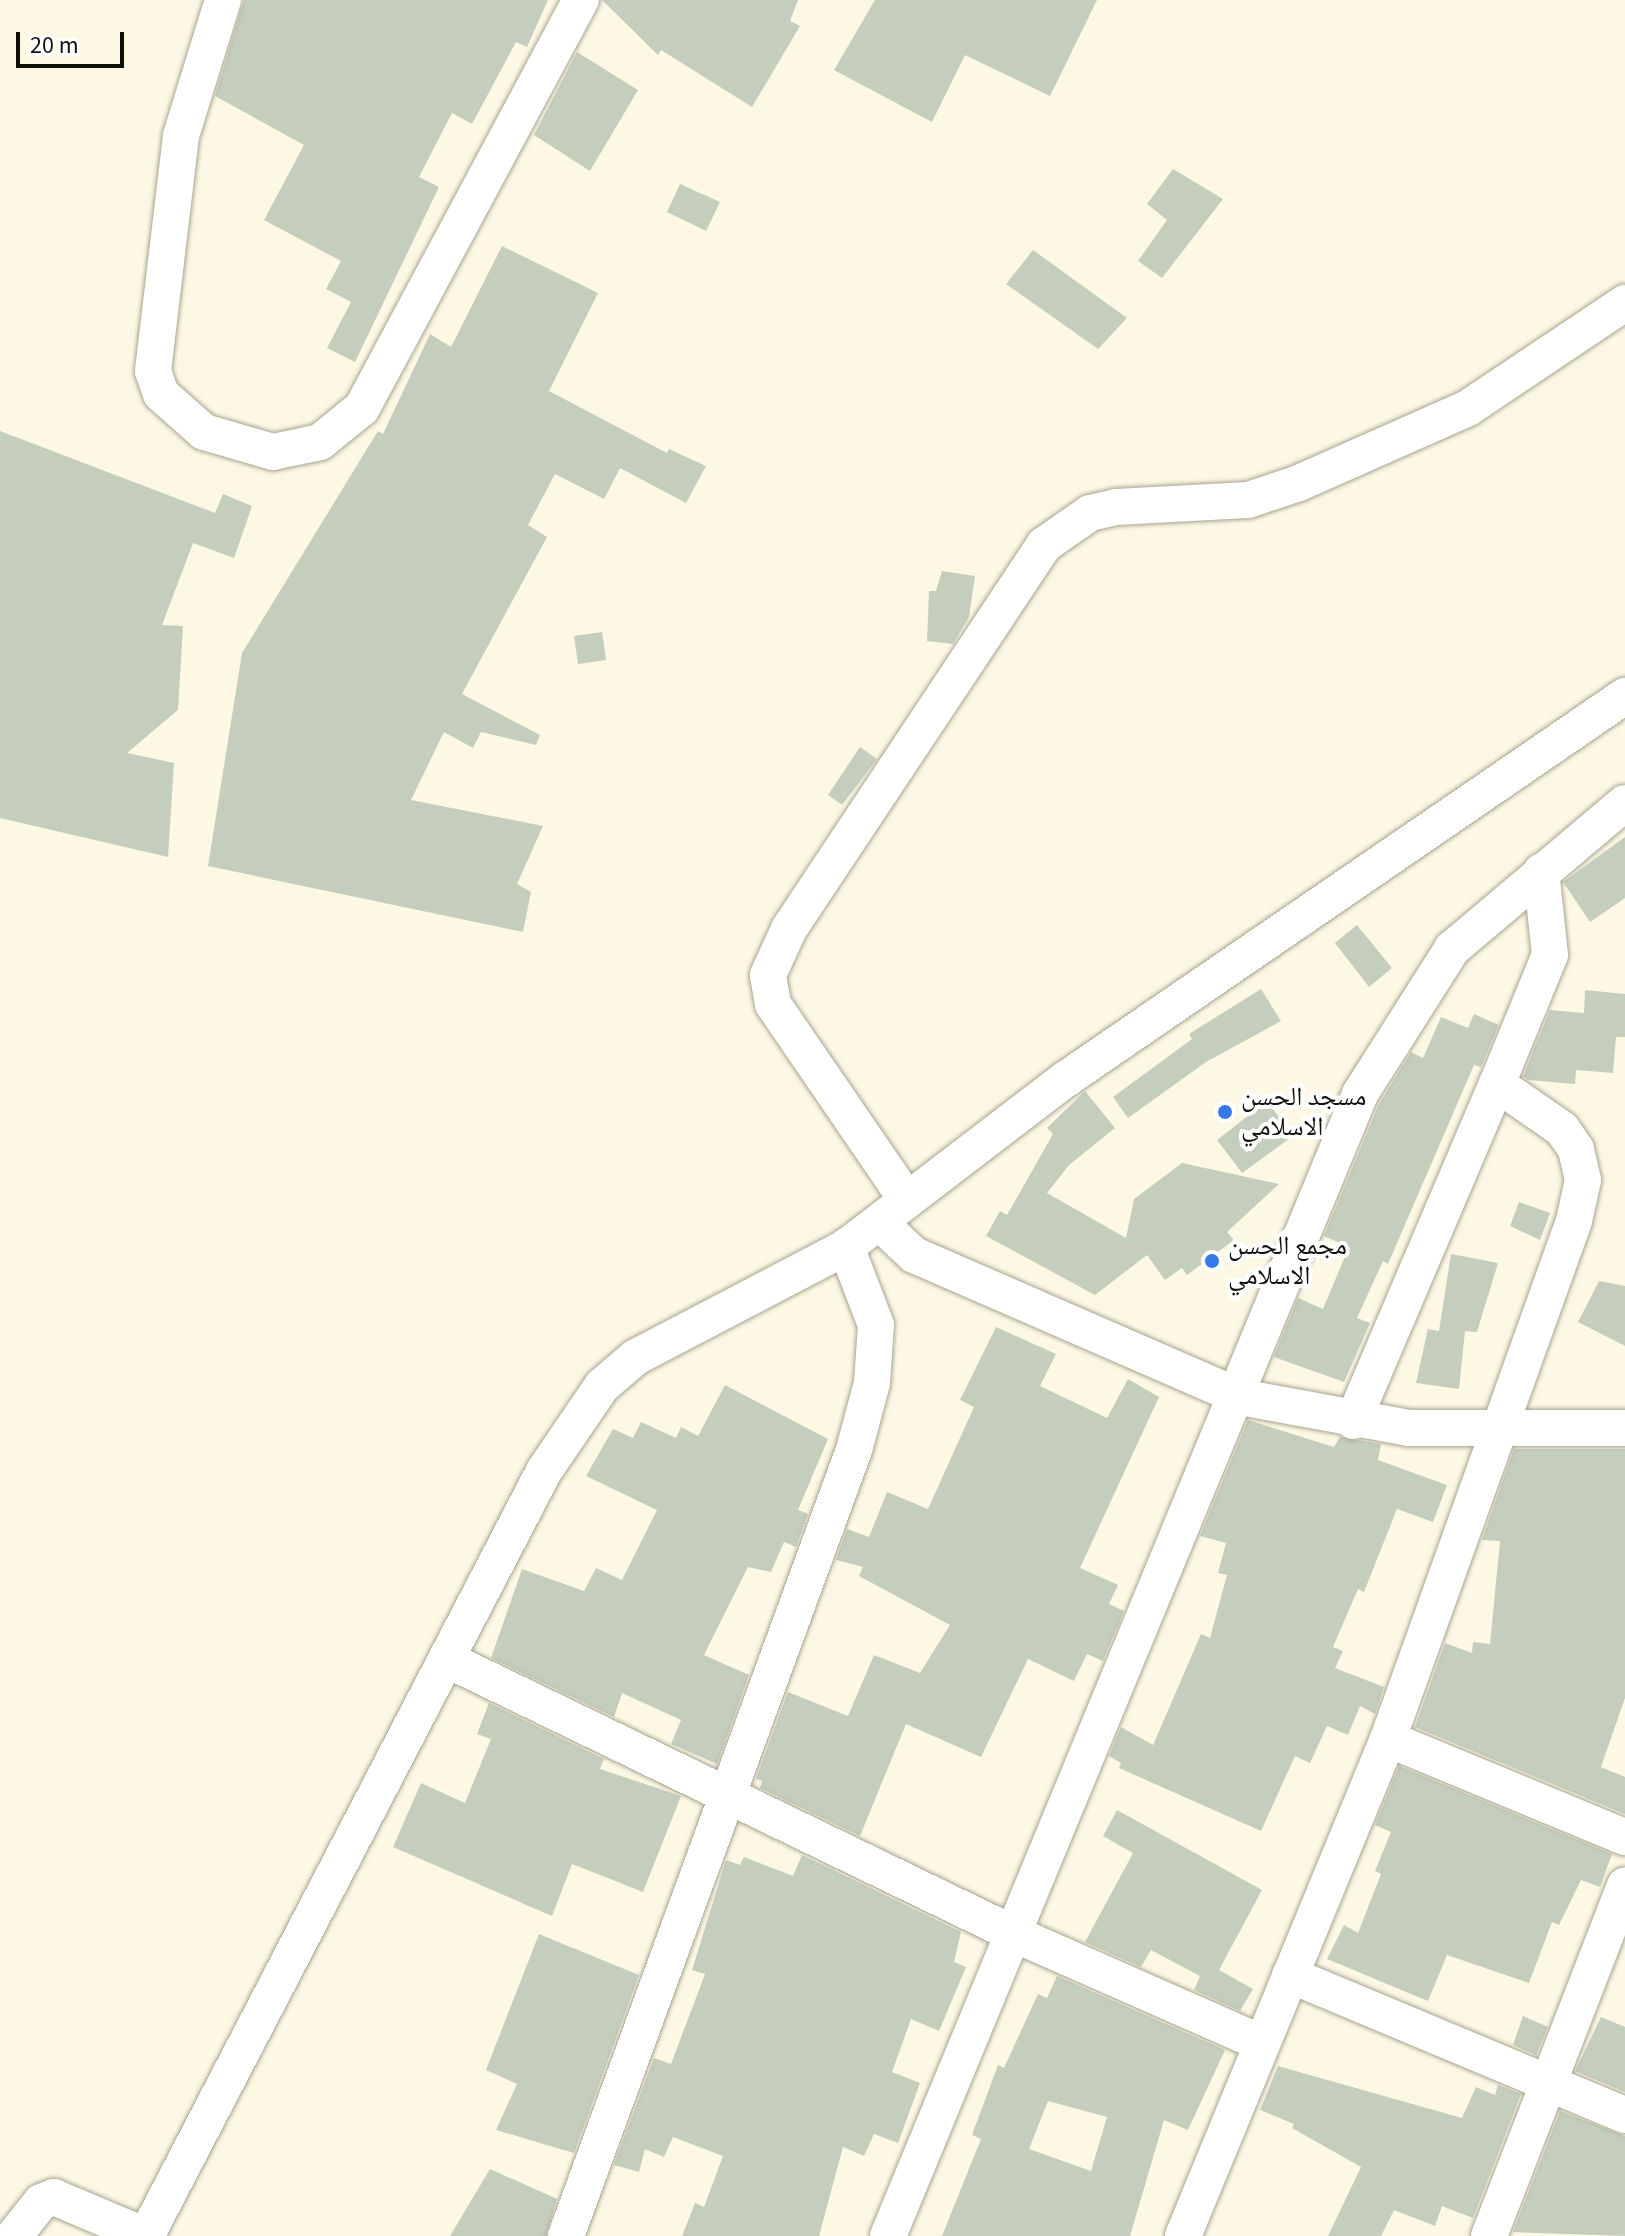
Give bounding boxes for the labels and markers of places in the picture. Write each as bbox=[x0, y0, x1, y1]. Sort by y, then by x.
place label: مسجد الحسن الاسلامي bbox=[1241, 1081, 1366, 1142]
marker: مسجد الحسن الاسلامي bbox=[1216, 1103, 1234, 1121]
place label: مجمع الحسن الاسلامي bbox=[1228, 1230, 1347, 1292]
marker: مجمع الحسن الاسلامي bbox=[1203, 1252, 1221, 1270]

